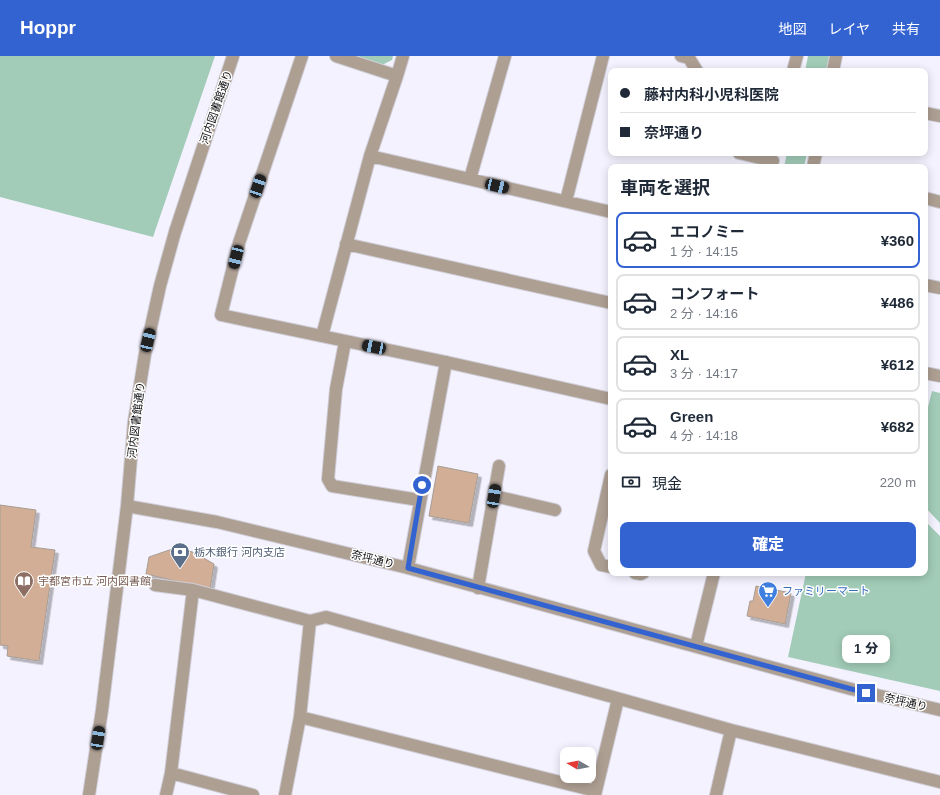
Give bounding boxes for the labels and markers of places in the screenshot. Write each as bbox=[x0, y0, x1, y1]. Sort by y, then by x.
bank icon: 栃木銀行 河内支店 bbox=[169, 541, 191, 569]
place label: 栃木銀行 河内支店 bbox=[194, 546, 285, 558]
library icon: 宇都宮市立 河内図書館 bbox=[13, 570, 35, 598]
place label: 宇都宮市立 河内図書館 bbox=[38, 575, 151, 587]
supermarket icon: ファミリーマート bbox=[757, 580, 779, 608]
place label: ファミリーマート bbox=[782, 585, 870, 597]

